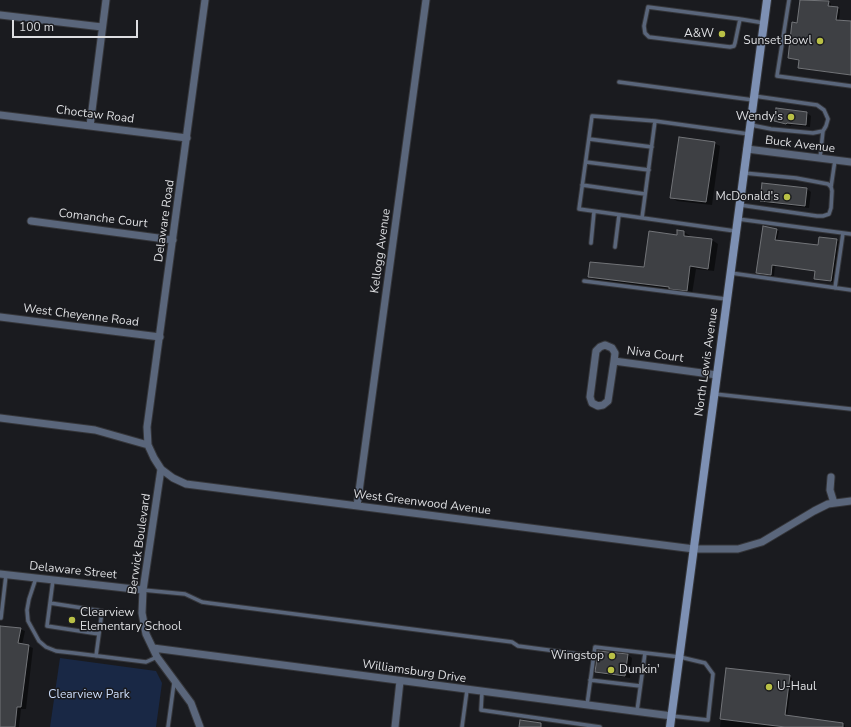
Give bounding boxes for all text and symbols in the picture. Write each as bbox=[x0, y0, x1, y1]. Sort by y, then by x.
scale bar bbox=[14, 12, 140, 38]
text: 100 m bbox=[19, 19, 54, 35]
place label: A&W bbox=[684, 27, 714, 41]
marker: A&W bbox=[717, 29, 727, 39]
place label: Sunset Bowl bbox=[743, 34, 812, 48]
marker: Sunset Bowl bbox=[815, 36, 825, 46]
street label: Choctaw Road bbox=[55, 103, 135, 127]
place label: Wendy's bbox=[736, 110, 783, 124]
marker: Wendy's bbox=[786, 112, 796, 122]
street label: Buck Avenue bbox=[764, 134, 836, 156]
street label: Delaware Road bbox=[152, 179, 178, 263]
place label: McDonald's bbox=[716, 190, 779, 204]
marker: McDonald's bbox=[782, 192, 792, 202]
street label: Comanche Court bbox=[58, 206, 148, 232]
street label: Kellogg Avenue bbox=[368, 208, 394, 294]
street label: West Cheyenne Road bbox=[22, 302, 140, 330]
street label: North Lewis Avenue bbox=[692, 307, 722, 417]
street label: Niva Court bbox=[626, 344, 684, 366]
street label: West Greenwood Avenue bbox=[352, 487, 492, 519]
street label: Berwick Boulevard bbox=[126, 493, 154, 595]
street label: Delaware Street bbox=[29, 559, 117, 583]
place label: Clearview Elementary School bbox=[80, 606, 181, 634]
marker: Clearview Elementary School bbox=[67, 615, 77, 625]
place label: Wingstop bbox=[551, 649, 604, 663]
marker: Wingstop bbox=[607, 651, 617, 661]
street label: Williamsburg Drive bbox=[361, 658, 467, 686]
place label: Dunkin' bbox=[619, 663, 660, 677]
marker: Dunkin' bbox=[606, 665, 616, 675]
place label: U-Haul bbox=[777, 680, 817, 694]
marker: U-Haul bbox=[764, 682, 774, 692]
park label: Clearview Park bbox=[48, 688, 130, 702]

